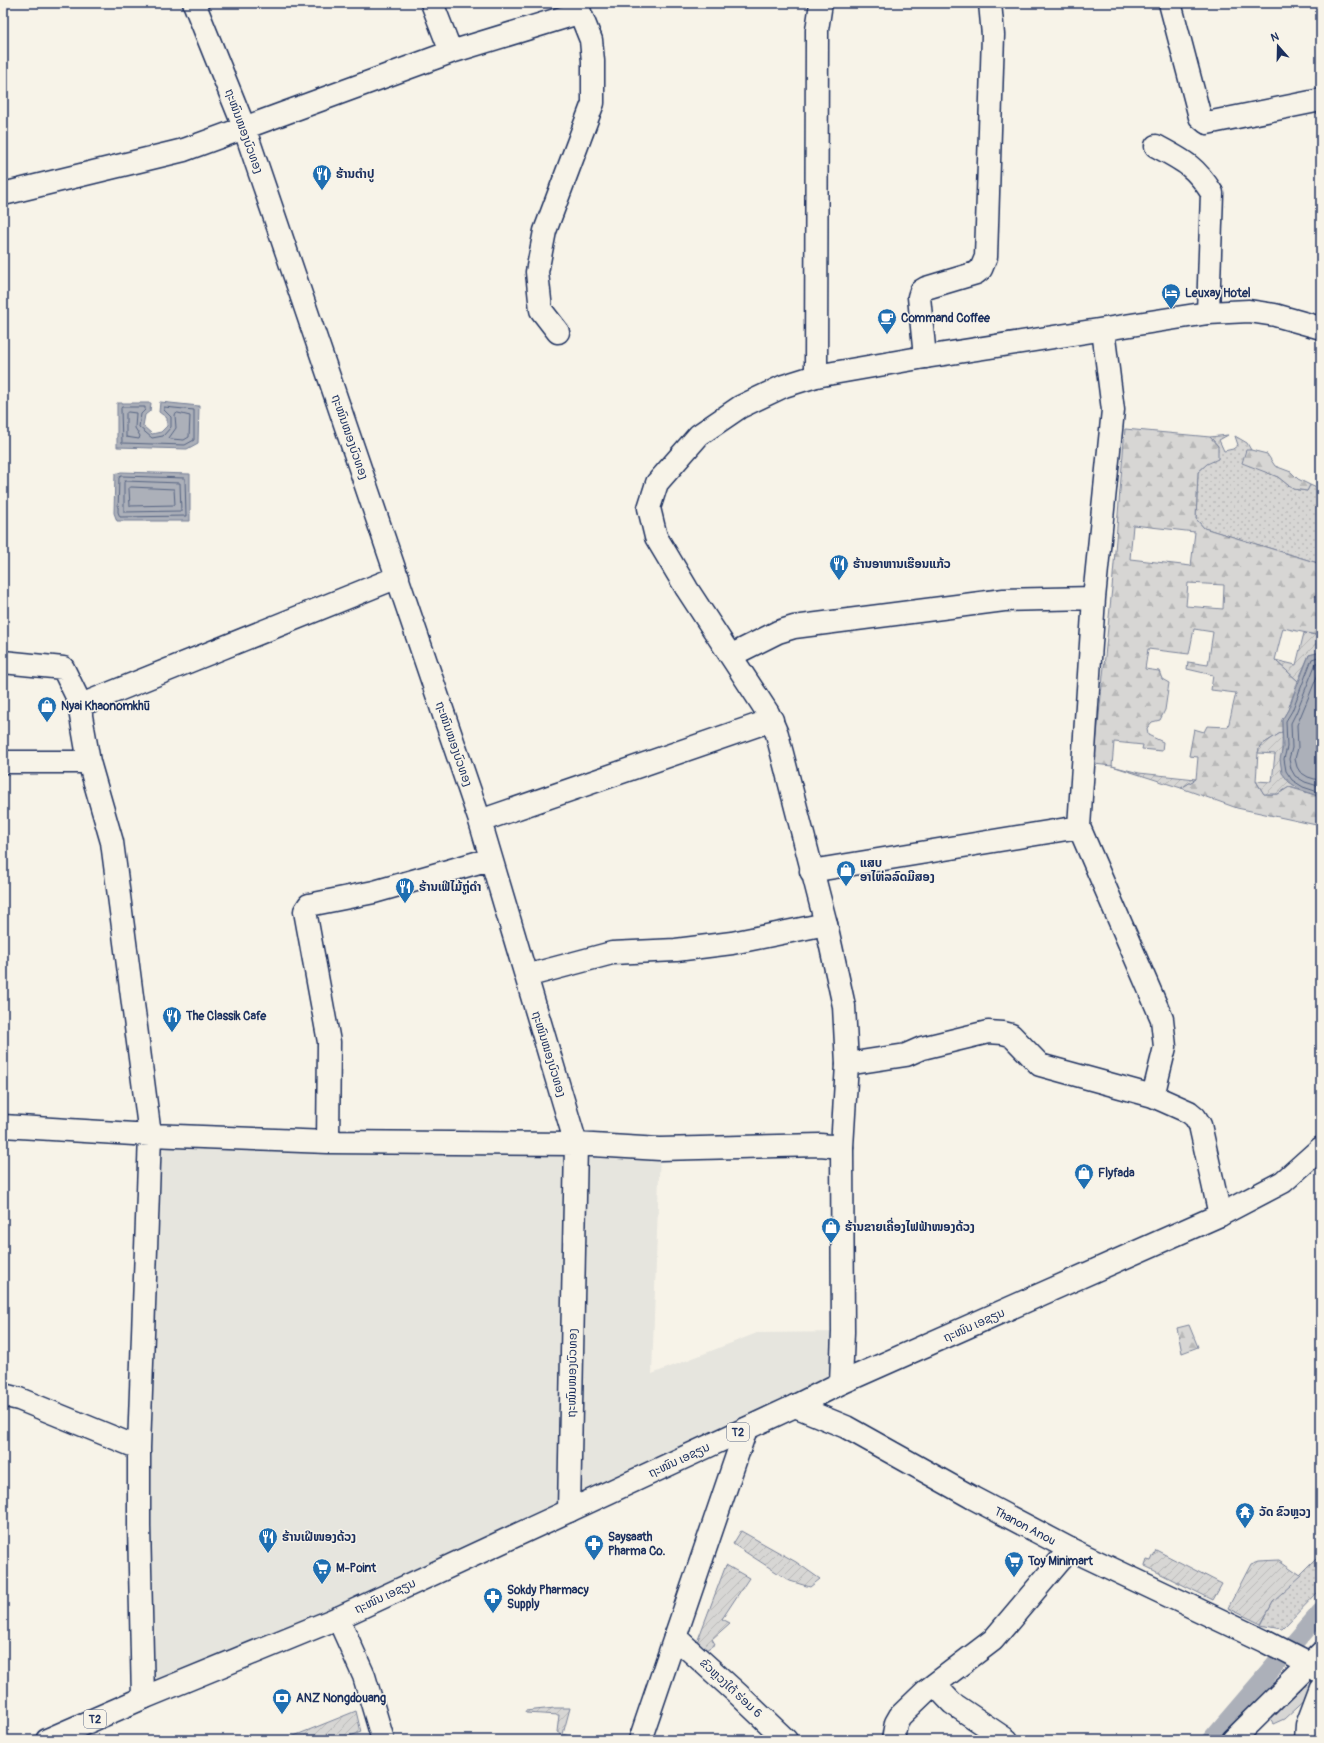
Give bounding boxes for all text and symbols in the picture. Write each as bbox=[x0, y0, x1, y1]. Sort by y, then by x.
north arrow bbox=[1258, 26, 1298, 66]
text: N bbox=[1269, 30, 1281, 44]
street label: ຖະໜົນໜອງບົວທອງ bbox=[221, 87, 266, 176]
restaurant icon: ຮ້ານຕຳປູ bbox=[311, 163, 333, 191]
place label: ຮ້ານຕຳປູ bbox=[336, 167, 374, 183]
hotel icon: Leuxay Hotel bbox=[1160, 282, 1182, 310]
place label: Leuxay Hotel bbox=[1185, 286, 1251, 301]
cafe icon: Command Coffee bbox=[876, 307, 898, 335]
place label: Command Coffee bbox=[901, 311, 991, 326]
street label: ຖະໜົນໜອງບົວທອງ bbox=[328, 392, 371, 482]
restaurant icon: ຮ້ານອາຫານເຮືອນແກ້ວ bbox=[828, 553, 850, 581]
place label: ຮ້ານອາຫານເຮືອນແກ້ວ bbox=[853, 557, 951, 572]
shop icon: Nyai Khaonomkhū bbox=[36, 695, 58, 723]
place label: Nyai Khaonomkhū bbox=[61, 699, 150, 714]
street label: ຖະໜົນໜອງບົວທອງ bbox=[432, 699, 475, 789]
place label: ແສບ ອາໄຫ່ລລົດມືສອງ bbox=[860, 856, 935, 885]
shop icon: ແສບ ອາໄຫ່ລລົດມືສອງ bbox=[835, 859, 857, 887]
restaurant icon: ຮ້ານເຟີໄມ້ຖູ່ດຳ bbox=[394, 876, 416, 904]
place label: ຮ້ານເຟີໄມ້ຖູ່ດຳ bbox=[419, 880, 481, 895]
restaurant icon: The Classik Cafe bbox=[161, 1005, 183, 1033]
place label: The Classik Cafe bbox=[185, 1009, 267, 1024]
street label: ຖະໜົນໜອງບົວທອງ bbox=[528, 1009, 569, 1099]
shop icon: Flyfada bbox=[1073, 1162, 1095, 1190]
place label: Flyfada bbox=[1098, 1166, 1135, 1181]
shop icon: ຮ້ານຂາຍເຄື່ອງໄຟຟ້າໜອງດ້ວງ bbox=[820, 1216, 842, 1244]
place label: ຮ້ານຂາຍເຄື່ອງໄຟຟ້າໜອງດ້ວງ bbox=[845, 1217, 975, 1235]
street label: ຖະໜົນ ເອຊຽນ bbox=[941, 1305, 1007, 1346]
street label: ຖະໜົນໜອງບົວທອງ bbox=[564, 1328, 581, 1418]
road number: T2 bbox=[727, 1423, 749, 1441]
street label: ຖະໜົນ ເອຊຽນ bbox=[646, 1440, 712, 1481]
temple icon: ວັດ ຂົວຫຼວງ bbox=[1234, 1501, 1256, 1529]
street label: Thanon Anou bbox=[991, 1504, 1058, 1549]
place label: ວັດ ຂົວຫຼວງ bbox=[1259, 1505, 1311, 1520]
restaurant icon: ຮ້ານເຝີໜອງດ້ວງ bbox=[257, 1526, 279, 1554]
place label: ຮ້ານເຝີໜອງດ້ວງ bbox=[282, 1530, 356, 1545]
place label: Saysaath Pharma Co. bbox=[608, 1530, 666, 1559]
pharmacy icon: Saysaath Pharma Co. bbox=[583, 1533, 605, 1561]
supermarket icon: Toy Minimart bbox=[1003, 1550, 1025, 1578]
place label: Toy Minimart bbox=[1027, 1554, 1094, 1569]
supermarket icon: M-Point bbox=[311, 1557, 333, 1585]
place label: M-Point bbox=[336, 1561, 377, 1576]
street label: ຖະໜົນ ເອຊຽນ bbox=[352, 1576, 418, 1617]
place label: Sokdy Pharmacy Supply bbox=[507, 1583, 589, 1612]
pharmacy icon: Sokdy Pharmacy Supply bbox=[482, 1586, 504, 1614]
street label: ຂົວຫຼວງໃຕ້ ຮ່ອມ 6 bbox=[696, 1656, 765, 1721]
bank icon: ANZ Nongdouang bbox=[271, 1687, 293, 1715]
place label: ANZ Nongdouang bbox=[296, 1691, 386, 1706]
road number: T2 bbox=[84, 1710, 106, 1728]

